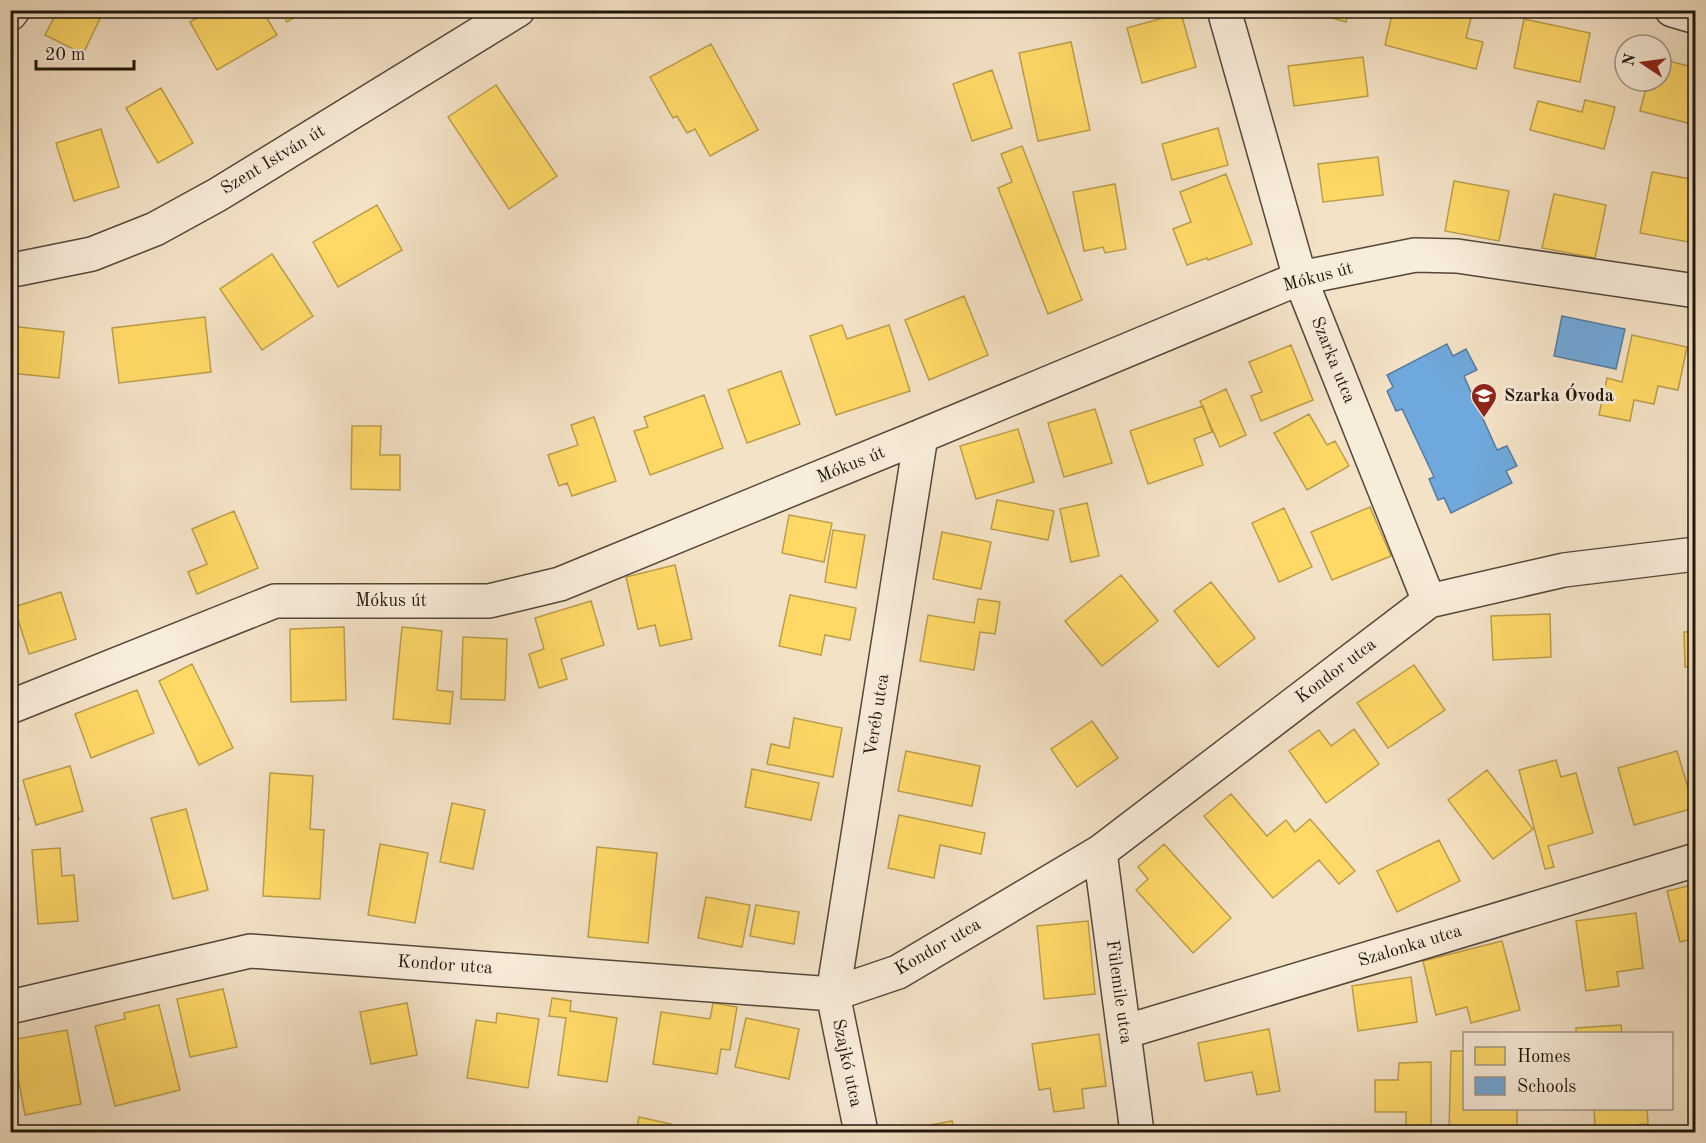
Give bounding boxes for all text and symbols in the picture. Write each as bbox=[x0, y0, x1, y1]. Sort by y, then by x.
scale bar bbox=[36, 33, 134, 71]
north arrow bbox=[1613, 33, 1673, 93]
text: 20 m bbox=[45, 46, 85, 64]
text: N bbox=[1621, 52, 1640, 68]
street label: Szent István út bbox=[218, 122, 328, 198]
street label: Mókus út bbox=[1281, 259, 1355, 295]
street label: Szarka utca bbox=[1308, 314, 1358, 406]
school or university icon: Szarka Óvoda bbox=[1469, 381, 1499, 419]
place label: Szarka Óvoda bbox=[1504, 383, 1614, 405]
street label: Mókus út bbox=[814, 443, 888, 487]
street label: Mókus út bbox=[355, 592, 427, 610]
street label: Kondor utca bbox=[1292, 635, 1380, 707]
street label: Veréb utca bbox=[862, 672, 892, 757]
street label: Kondor utca bbox=[892, 915, 984, 979]
street label: Szalonka utca bbox=[1356, 922, 1464, 970]
street label: Fülemile utca bbox=[1103, 939, 1135, 1045]
street label: Kondor utca bbox=[397, 953, 493, 977]
street label: Szajkó utca bbox=[829, 1017, 865, 1109]
legend bbox=[1463, 1032, 1673, 1110]
text: Homes bbox=[1517, 1048, 1571, 1066]
text: Schools bbox=[1517, 1078, 1577, 1096]

